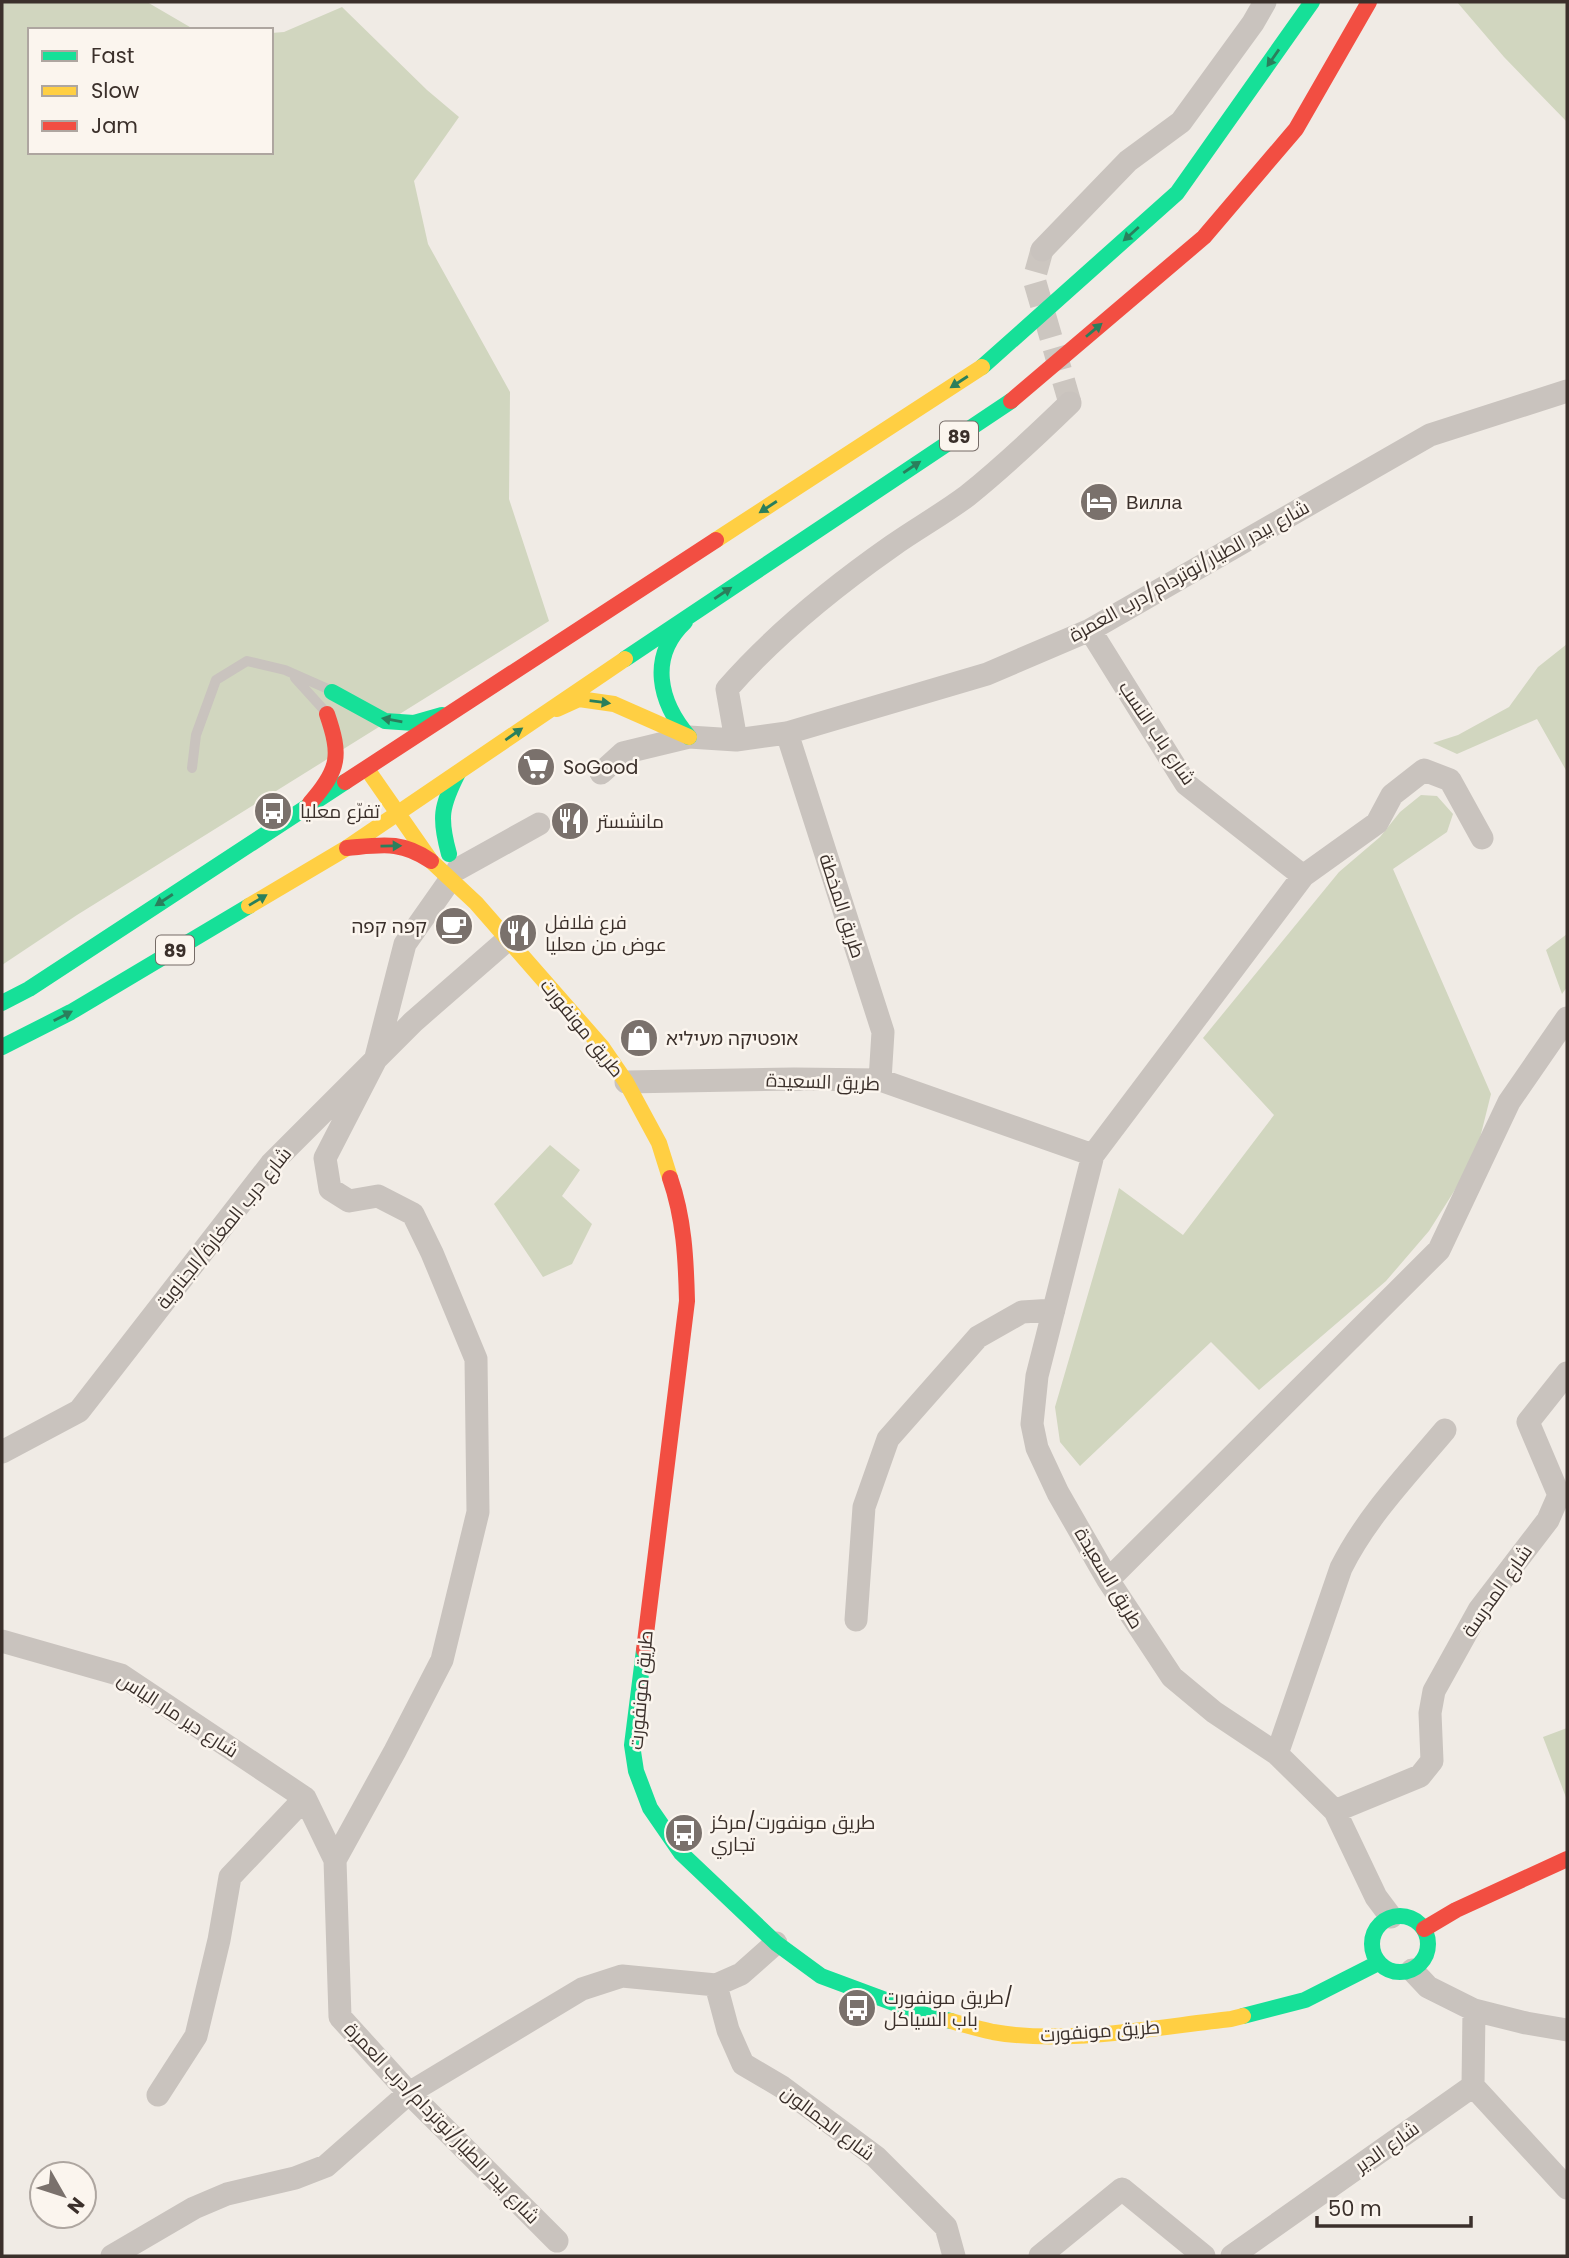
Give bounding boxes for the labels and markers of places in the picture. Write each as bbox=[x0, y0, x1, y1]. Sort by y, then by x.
hotel icon: Вилла bbox=[1078, 481, 1120, 523]
place label: Вилла bbox=[1126, 489, 1182, 516]
supermarket icon: SoGood bbox=[515, 746, 557, 788]
place label: SoGood bbox=[563, 754, 638, 781]
bus stop icon: تفرّع معليا bbox=[252, 790, 294, 832]
place label: تفرّع معليا bbox=[300, 798, 380, 825]
restaurant icon: مانشستر bbox=[549, 800, 591, 842]
place label: مانشستر bbox=[596, 808, 664, 835]
cafe icon: קפה קפה bbox=[433, 905, 475, 947]
place label: فرع فلافل عوض من معليا bbox=[545, 909, 667, 958]
restaurant icon: فرع فلافل عوض من معليا bbox=[497, 912, 539, 954]
place label: קפה קפה bbox=[351, 913, 427, 940]
shop icon: אופטיקה מעיליא bbox=[618, 1017, 660, 1059]
place label: אופטיקה מעיליא bbox=[666, 1025, 798, 1052]
place label: طريق مونفورت/مركز تجاري bbox=[710, 1809, 875, 1859]
bus stop icon: طريق مونفورت/مركز تجاري bbox=[663, 1812, 705, 1854]
place label: طريق مونفورت/ باب السياكل bbox=[884, 1984, 1013, 2033]
bus stop icon: طريق مونفورت/ باب السياكل bbox=[836, 1987, 878, 2029]

